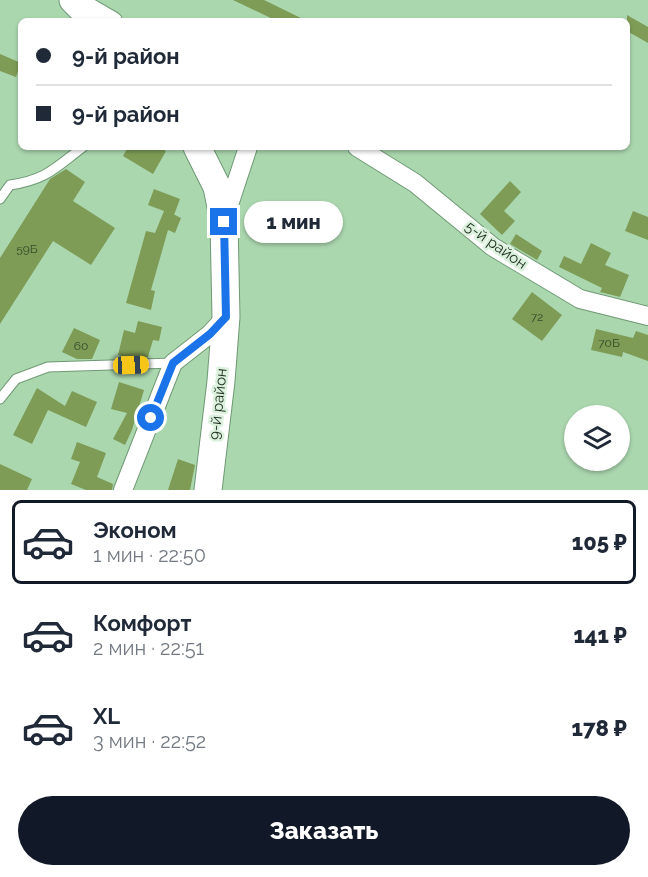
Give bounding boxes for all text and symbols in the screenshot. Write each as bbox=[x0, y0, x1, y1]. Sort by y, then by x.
text: 9-й район bbox=[72, 43, 180, 69]
text: 9-й район bbox=[72, 101, 180, 127]
callout: 1 мин bbox=[245, 201, 344, 243]
route end bbox=[210, 208, 237, 235]
text: 1 мин bbox=[266, 210, 321, 234]
street label: 5-й район bbox=[462, 217, 530, 273]
house number: 59Б bbox=[16, 242, 38, 256]
house number: 72 bbox=[531, 310, 543, 324]
house number: 70Б bbox=[598, 336, 620, 350]
house number: 60 bbox=[74, 339, 88, 353]
car bbox=[113, 355, 149, 375]
street label: 9-й район bbox=[205, 367, 231, 441]
route start bbox=[137, 404, 164, 431]
map controls bbox=[564, 405, 630, 471]
button: layers bbox=[564, 405, 630, 471]
icon: car bbox=[21, 515, 75, 569]
text: Эконом bbox=[93, 517, 177, 543]
text: 105 ₽ bbox=[572, 529, 627, 555]
text: 1 мин · 22:50 bbox=[93, 543, 206, 567]
icon: car bbox=[21, 608, 75, 662]
text: Комфорт bbox=[93, 610, 191, 636]
text: 141 ₽ bbox=[573, 622, 627, 648]
text: 2 мин · 22:51 bbox=[93, 636, 204, 660]
icon: car bbox=[21, 701, 75, 755]
text: XL bbox=[93, 703, 120, 729]
text: 178 ₽ bbox=[572, 715, 627, 741]
text: 3 мин · 22:52 bbox=[93, 729, 206, 753]
button: Заказать bbox=[18, 796, 630, 865]

